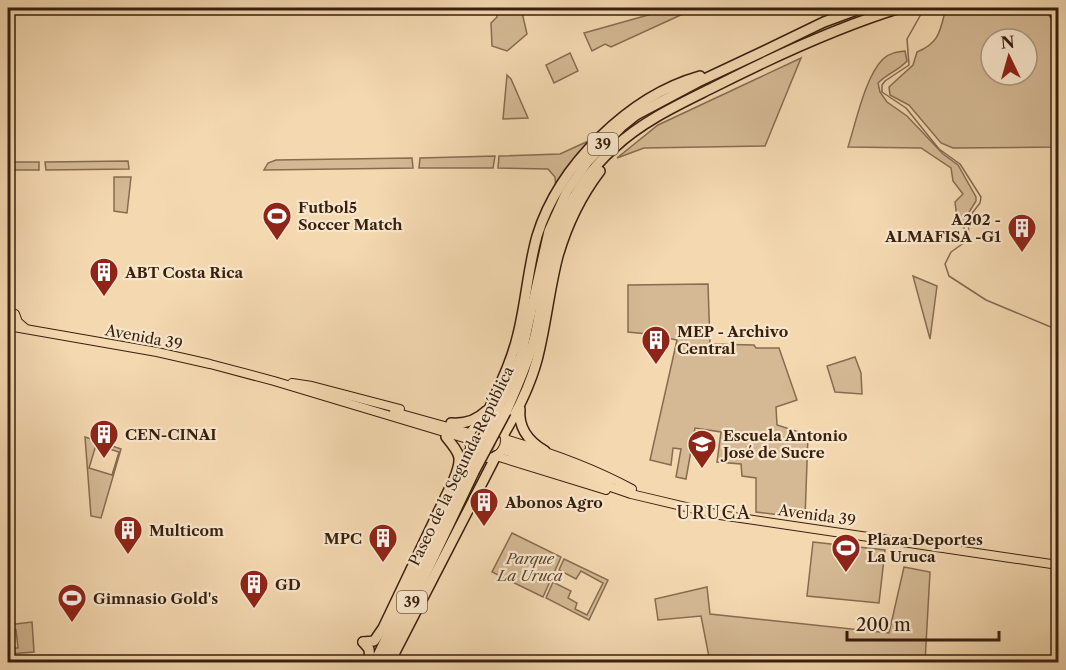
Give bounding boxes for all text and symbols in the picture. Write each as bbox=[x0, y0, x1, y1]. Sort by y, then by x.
north arrow bbox=[979, 27, 1039, 87]
text: N bbox=[1000, 31, 1016, 53]
road number: 39 bbox=[588, 133, 618, 155]
place label: Futbol5 Soccer Match bbox=[298, 198, 403, 234]
sports icon: Futbol5 Soccer Match bbox=[261, 200, 293, 242]
place label: A202 - ALMAFISA -G1 bbox=[884, 210, 1001, 246]
building icon: A202 - ALMAFISA -G1 bbox=[1006, 212, 1038, 254]
building icon: ABT Costa Rica bbox=[88, 256, 120, 298]
place label: ABT Costa Rica bbox=[124, 263, 244, 282]
street label: Avenida 39 bbox=[103, 320, 184, 354]
place label: MEP - Archivo Central bbox=[677, 322, 788, 358]
building icon: MEP - Archivo Central bbox=[640, 324, 672, 366]
street label: Paseo de la Segunda República bbox=[404, 363, 518, 569]
building icon: CEN-CINAI bbox=[88, 418, 120, 460]
place label: CEN-CINAI bbox=[125, 425, 217, 444]
place label: Escuela Antonio José de Sucre bbox=[720, 426, 848, 462]
school or university icon: Escuela Antonio José de Sucre bbox=[686, 428, 718, 470]
building icon: Abonos Agro bbox=[468, 486, 500, 528]
place label: Abonos Agro bbox=[504, 493, 603, 512]
street label: Avenida 39 bbox=[776, 500, 857, 530]
district label: URUCA bbox=[676, 502, 752, 524]
building icon: Multicom bbox=[112, 514, 144, 556]
place label: Multicom bbox=[149, 521, 224, 540]
building icon: MPC bbox=[367, 522, 399, 564]
place label: MPC bbox=[324, 529, 362, 548]
place label: Plaza Deportes La Uruca bbox=[867, 530, 983, 566]
sports icon: Plaza Deportes La Uruca bbox=[830, 532, 862, 574]
park label: Parque La Uruca bbox=[496, 549, 563, 585]
building icon: GD bbox=[238, 568, 270, 610]
place label: GD bbox=[275, 575, 301, 594]
sports icon: Gimnasio Gold's bbox=[56, 582, 88, 624]
place label: Gimnasio Gold's bbox=[93, 589, 218, 608]
road number: 39 bbox=[397, 591, 427, 613]
scale bar bbox=[847, 604, 998, 642]
text: 200 m bbox=[856, 614, 911, 636]

